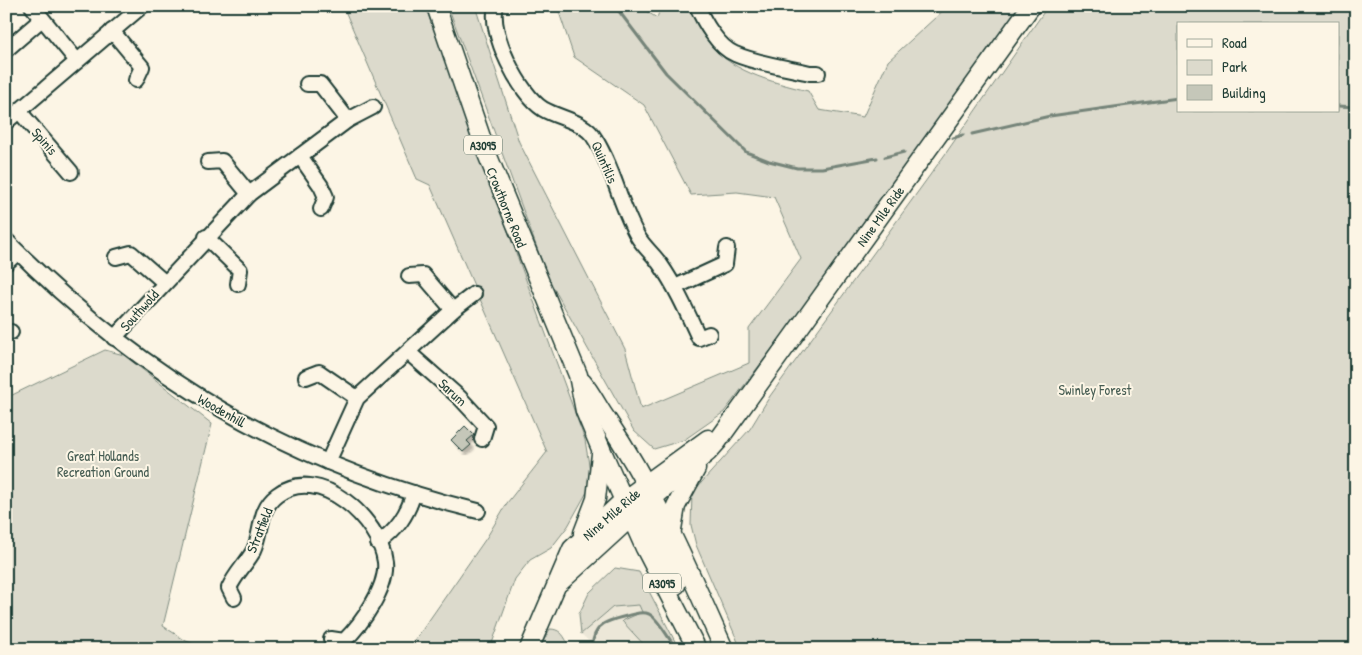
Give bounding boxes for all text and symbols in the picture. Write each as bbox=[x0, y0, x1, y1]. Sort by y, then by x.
legend bbox=[1177, 22, 1340, 112]
text: Road bbox=[1222, 32, 1247, 53]
text: Park bbox=[1222, 56, 1247, 77]
text: Building bbox=[1222, 82, 1266, 103]
street label: Spinis bbox=[27, 123, 62, 159]
road number: A3095 bbox=[464, 136, 502, 154]
street label: Quintilis bbox=[587, 138, 623, 186]
street label: Crowthorne Road bbox=[482, 164, 532, 250]
street label: Nine Mile Ride bbox=[852, 182, 909, 250]
street label: Southwold bbox=[115, 285, 163, 335]
street label: Sarum bbox=[435, 374, 471, 410]
park label: Swinley Forest bbox=[1059, 380, 1132, 400]
street label: Woodenhill bbox=[195, 389, 250, 432]
park label: Great Hollands Recreation Ground bbox=[57, 446, 150, 481]
street label: Nine Mile Ride bbox=[578, 484, 644, 544]
street label: Stratfield bbox=[241, 504, 277, 555]
road number: A3095 bbox=[643, 574, 681, 592]

